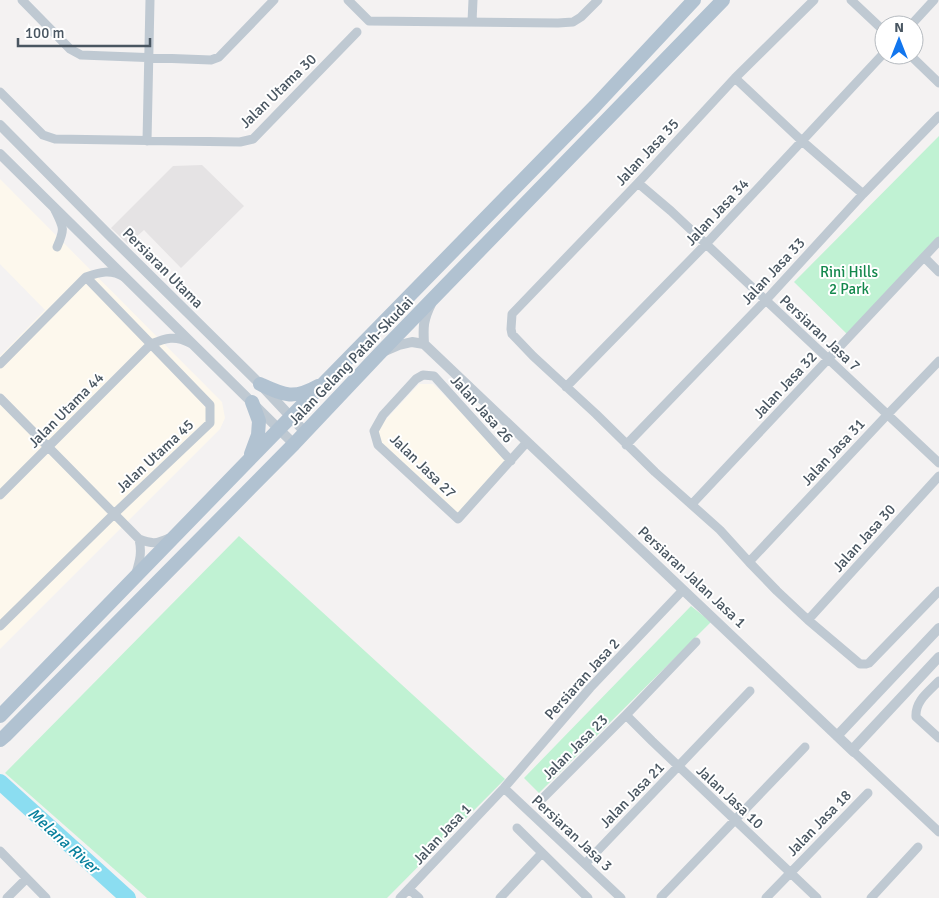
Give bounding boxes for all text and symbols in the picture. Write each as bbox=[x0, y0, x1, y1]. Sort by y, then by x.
scale bar bbox=[18, 15, 150, 47]
north arrow bbox=[874, 15, 924, 65]
text: N bbox=[894, 19, 904, 36]
text: 100 m bbox=[25, 24, 65, 42]
street label: Jalan Utama 30 bbox=[236, 50, 320, 132]
street label: Jalan Jasa 35 bbox=[611, 115, 683, 189]
street label: Jalan Jasa 34 bbox=[681, 175, 753, 249]
street label: Persiaran Utama bbox=[119, 224, 207, 312]
street label: Jalan Jasa 33 bbox=[737, 234, 809, 308]
park label: Rini Hills 2 Park bbox=[820, 263, 878, 298]
street label: Persiaran Jasa 7 bbox=[776, 291, 864, 375]
street label: Jalan Gelang Patah-Skudai bbox=[285, 293, 417, 429]
street label: Jalan Jasa 32 bbox=[749, 348, 821, 422]
street label: Jalan Utama 44 bbox=[24, 368, 108, 452]
street label: Jalan Jasa 26 bbox=[447, 371, 517, 447]
street label: Jalan Jasa 31 bbox=[797, 415, 869, 489]
street label: Jalan Utama 45 bbox=[113, 416, 197, 496]
street label: Jalan Jasa 27 bbox=[386, 430, 460, 502]
street label: Jalan Jasa 30 bbox=[829, 500, 899, 576]
street label: Persiaran Jalan Jasa 1 bbox=[634, 522, 750, 632]
street label: Persiaran Jasa 2 bbox=[541, 635, 623, 723]
street label: Jalan Jasa 23 bbox=[539, 711, 611, 783]
street label: Jalan Jasa 21 bbox=[596, 758, 668, 832]
street label: Jalan Jasa 10 bbox=[693, 761, 767, 833]
street label: Jalan Jasa 18 bbox=[783, 786, 855, 860]
street label: Persiaran Jasa 3 bbox=[528, 791, 616, 875]
street label: Jalan Jasa 1 bbox=[409, 800, 475, 868]
water label: Melana River bbox=[24, 804, 105, 879]

